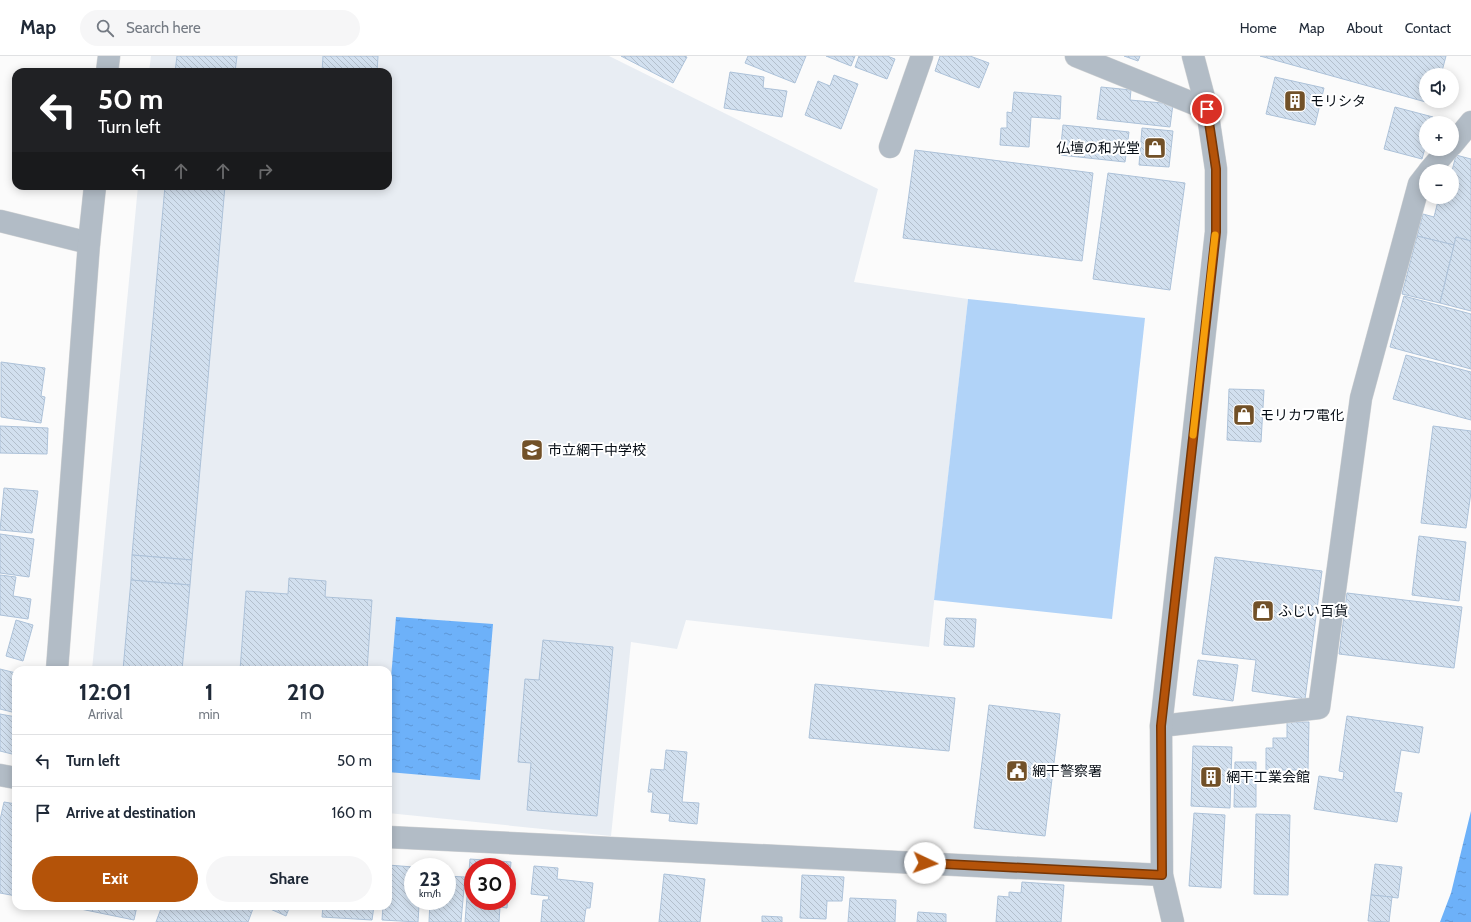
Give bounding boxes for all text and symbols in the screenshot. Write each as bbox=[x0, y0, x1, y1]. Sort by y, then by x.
search box bbox=[80, 10, 360, 46]
text: Map bbox=[20, 16, 56, 39]
icon: search bbox=[94, 17, 116, 39]
text: Search here bbox=[126, 19, 201, 37]
text: Home bbox=[1240, 19, 1277, 37]
text: Map bbox=[1299, 19, 1324, 37]
text: About bbox=[1346, 19, 1383, 37]
text: Contact bbox=[1405, 19, 1451, 37]
map controls bbox=[1419, 68, 1459, 204]
button: sound bbox=[1419, 68, 1459, 108]
text: 50 m bbox=[98, 82, 163, 116]
icon: left bbox=[32, 84, 84, 136]
building icon: モリシタ bbox=[1282, 88, 1308, 114]
pin bbox=[1190, 92, 1224, 126]
place label: モリシタ bbox=[1310, 92, 1366, 110]
icon: arrive bbox=[1196, 98, 1218, 120]
text: Turn left bbox=[98, 116, 161, 138]
button: + bbox=[1419, 116, 1459, 156]
shop icon: 仏壇の和光堂 bbox=[1142, 135, 1168, 161]
place label: 仏壇の和光堂 bbox=[1056, 139, 1140, 157]
icon: left bbox=[128, 160, 150, 182]
icon: ahead bbox=[170, 160, 192, 182]
icon: ahead bbox=[212, 160, 234, 182]
icon: right bbox=[254, 160, 276, 182]
button: − bbox=[1419, 164, 1459, 204]
shop icon: モリカワ電化 bbox=[1231, 402, 1257, 428]
place label: モリカワ電化 bbox=[1260, 406, 1344, 424]
school or university icon: 市立網干中学校 bbox=[519, 437, 545, 463]
place label: 市立網干中学校 bbox=[548, 441, 646, 459]
shop icon: ふじい百貨 bbox=[1250, 598, 1276, 624]
place label: ふじい百貨 bbox=[1278, 602, 1348, 620]
text: 12:01 bbox=[79, 677, 132, 706]
text: 1 bbox=[205, 677, 214, 706]
text: 210 bbox=[287, 677, 325, 706]
text: Arrival bbox=[88, 706, 122, 722]
text: min bbox=[198, 706, 220, 722]
text: m bbox=[300, 706, 312, 722]
icon: left bbox=[32, 750, 54, 772]
text: Turn left bbox=[66, 752, 120, 770]
text: 50 m bbox=[337, 752, 372, 770]
public building icon: 網干警察署 bbox=[1004, 758, 1030, 784]
place label: 網干警察署 bbox=[1032, 762, 1102, 780]
building icon: 網干工業会館 bbox=[1198, 764, 1224, 790]
place label: 網干工業会館 bbox=[1226, 768, 1310, 786]
icon: arrive bbox=[32, 802, 54, 824]
text: Arrive at destination bbox=[66, 804, 196, 822]
text: 160 m bbox=[332, 804, 372, 822]
position arrow bbox=[904, 842, 946, 884]
button: Exit bbox=[32, 856, 198, 902]
button: Share bbox=[206, 856, 372, 902]
speed limit sign: 30 bbox=[464, 858, 516, 910]
text: 23 bbox=[419, 867, 441, 891]
text: km/h bbox=[419, 887, 441, 900]

